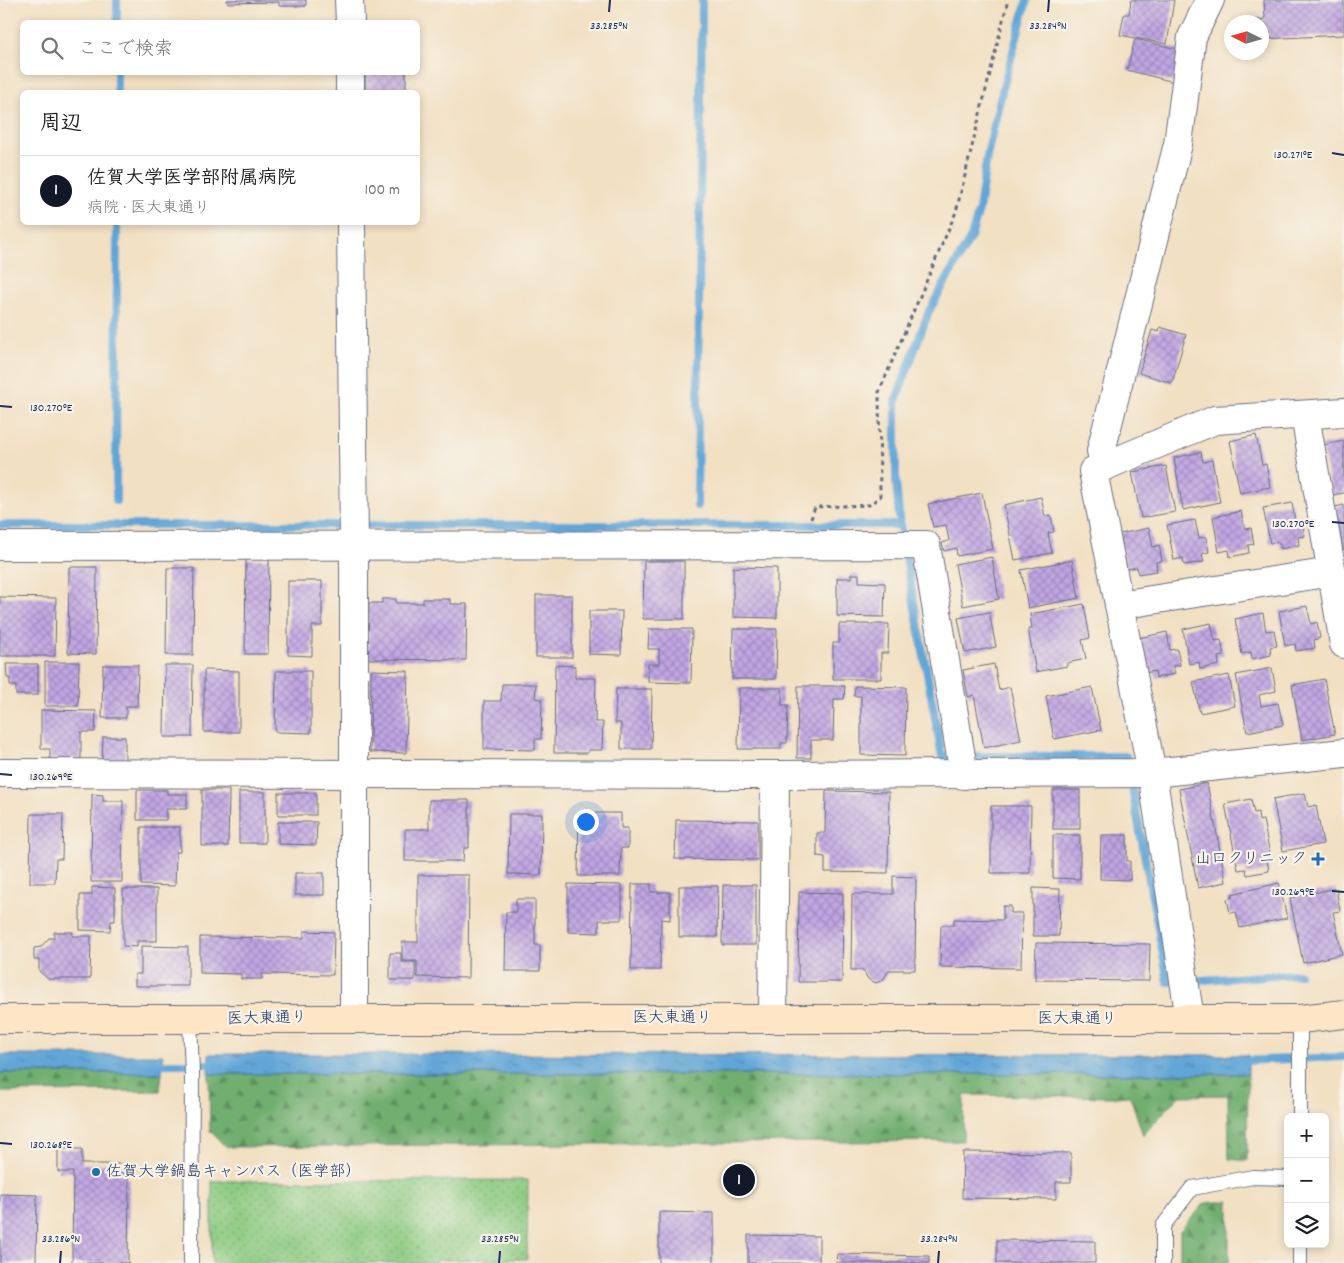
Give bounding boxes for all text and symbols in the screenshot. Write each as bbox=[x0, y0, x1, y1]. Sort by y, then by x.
north arrow bbox=[1224, 15, 1269, 60]
text: 33.285°N bbox=[590, 18, 628, 35]
text: 33.284°N bbox=[1029, 18, 1067, 35]
search box bbox=[20, 20, 420, 75]
icon: search bbox=[38, 34, 66, 62]
text: ここで検索 bbox=[78, 37, 173, 64]
text: 周辺 bbox=[40, 110, 82, 140]
text: 130.271°E bbox=[1274, 147, 1313, 164]
text: 佐賀大学医学部附属病院 bbox=[87, 166, 296, 193]
text: 1 bbox=[54, 179, 58, 202]
text: 100 m bbox=[364, 179, 400, 202]
text: 病院 · 医大東通り bbox=[87, 197, 210, 220]
text: 130.270°E bbox=[30, 400, 73, 417]
text: 130.270°E bbox=[1272, 516, 1315, 533]
text: 130.269°E bbox=[30, 769, 73, 786]
your location bbox=[573, 809, 599, 835]
place label: 山口クリニック bbox=[1195, 848, 1307, 871]
marker: 山口クリニック bbox=[1311, 852, 1325, 866]
text: 130.269°E bbox=[1272, 884, 1315, 901]
street label: 医大東通り bbox=[227, 1007, 307, 1031]
street label: 医大東通り bbox=[632, 1007, 712, 1030]
street label: 医大東通り bbox=[1037, 1008, 1117, 1031]
map controls bbox=[1284, 1113, 1329, 1248]
button: + bbox=[1284, 1113, 1329, 1158]
text: 130.268°E bbox=[30, 1137, 72, 1154]
button: − bbox=[1284, 1158, 1329, 1203]
place label: 佐賀大学鍋島キャンパス（医学部） bbox=[106, 1161, 361, 1184]
pin: 1 bbox=[723, 1161, 755, 1199]
marker: 佐賀大学鍋島キャンパス（医学部） bbox=[90, 1166, 102, 1178]
button: layers bbox=[1284, 1203, 1329, 1248]
text: 33.286°N bbox=[42, 1231, 80, 1248]
text: 33.285°N bbox=[481, 1231, 519, 1248]
text: 33.284°N bbox=[920, 1231, 958, 1248]

